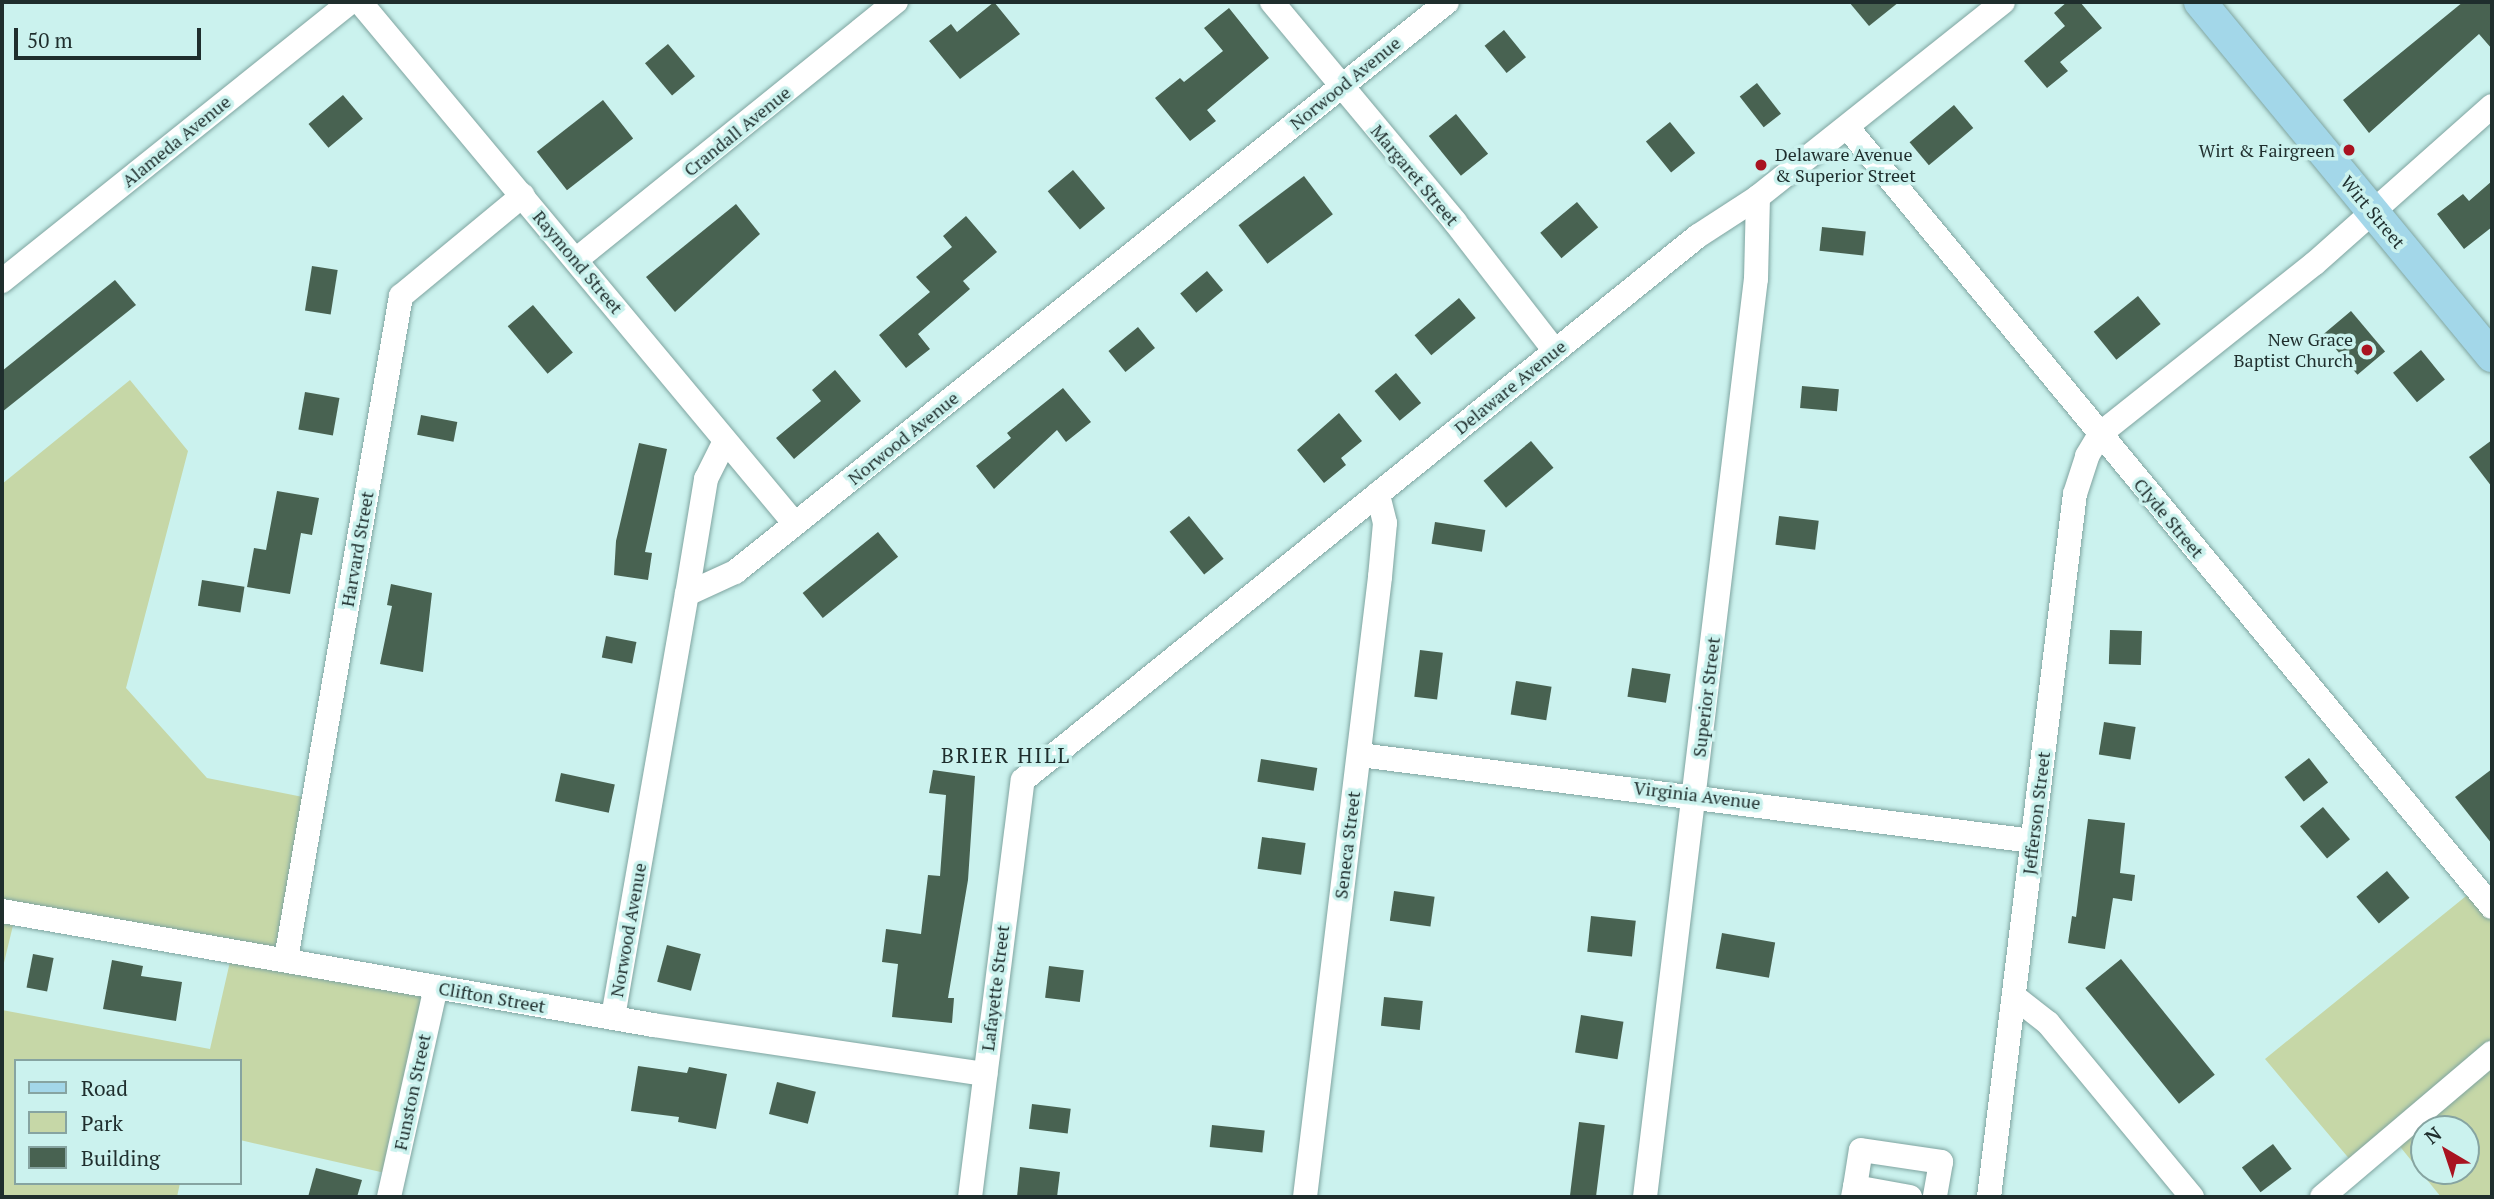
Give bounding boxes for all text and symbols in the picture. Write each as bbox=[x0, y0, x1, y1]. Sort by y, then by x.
scale bar bbox=[18, 14, 205, 58]
text: 50 m bbox=[27, 26, 73, 54]
street label: Norwood Avenue bbox=[1285, 32, 1405, 134]
street label: Crandall Avenue bbox=[679, 81, 795, 181]
street label: Alameda Avenue bbox=[117, 91, 235, 191]
street label: Margaret Street bbox=[1366, 120, 1464, 230]
place label: Wirt & Fairgreen bbox=[2198, 139, 2335, 161]
marker: Wirt & Fairgreen bbox=[2341, 142, 2357, 158]
place label: Delaware Avenue & Superior Street bbox=[1775, 144, 1916, 186]
marker: Delaware Avenue & Superior Street bbox=[1753, 157, 1769, 173]
street label: Wirt Street bbox=[2336, 171, 2410, 253]
street label: Raymond Street bbox=[529, 206, 627, 318]
place label: New Grace Baptist Church bbox=[2234, 329, 2353, 372]
street label: Delaware Avenue bbox=[1450, 335, 1570, 439]
marker: New Grace Baptist Church bbox=[2359, 342, 2375, 358]
street label: Norwood Avenue bbox=[843, 387, 963, 489]
street label: Clyde Street bbox=[2129, 474, 2209, 562]
street label: Harvard Street bbox=[336, 490, 378, 608]
street label: Superior Street bbox=[1688, 636, 1724, 758]
district label: BRIER HILL bbox=[942, 742, 1070, 768]
street label: Jefferson Street bbox=[2018, 750, 2054, 876]
street label: Virginia Avenue bbox=[1632, 776, 1762, 814]
street label: Seneca Street bbox=[1330, 790, 1364, 900]
street label: Norwood Avenue bbox=[606, 861, 650, 999]
street label: Lafayette Street bbox=[977, 924, 1013, 1052]
street label: Clifton Street bbox=[437, 977, 547, 1017]
street label: Funston Street bbox=[389, 1032, 435, 1152]
legend bbox=[14, 1059, 242, 1185]
text: Road bbox=[81, 1074, 128, 1102]
text: Park bbox=[81, 1109, 123, 1137]
north arrow bbox=[2410, 1115, 2480, 1185]
text: N bbox=[2419, 1121, 2446, 1149]
text: Building bbox=[81, 1144, 160, 1172]

